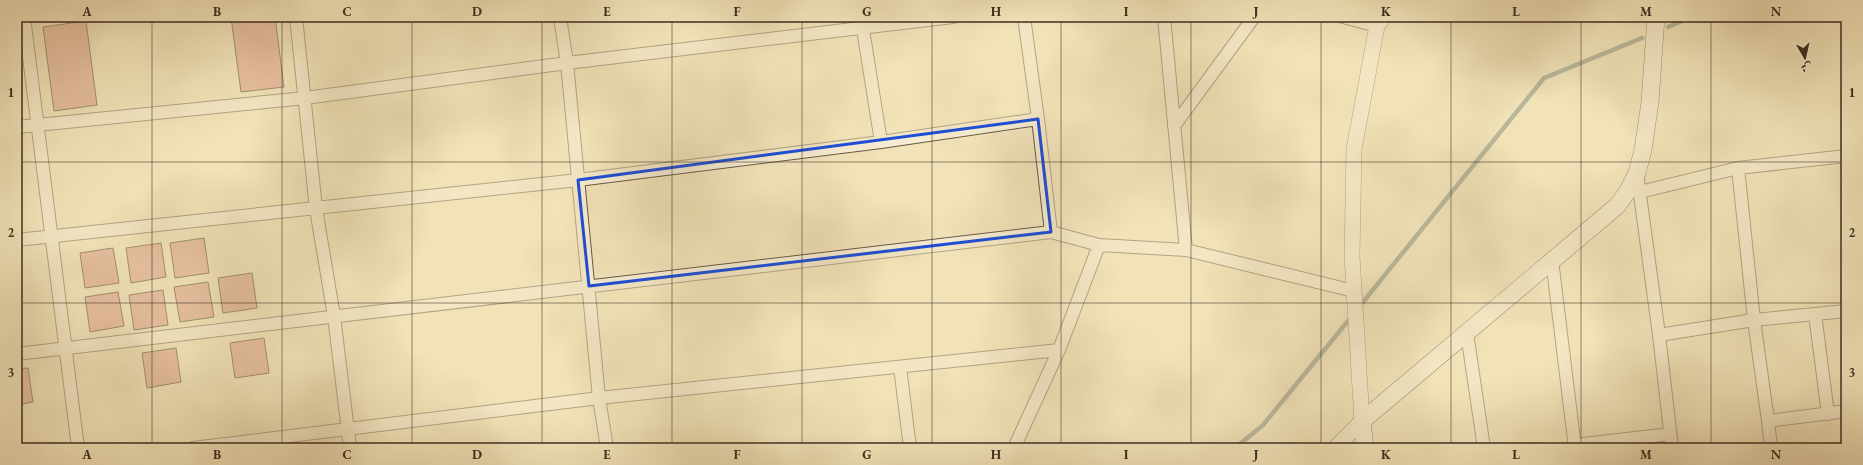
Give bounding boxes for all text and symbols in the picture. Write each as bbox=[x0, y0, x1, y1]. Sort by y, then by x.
text: A bbox=[81, 3, 92, 20]
text: B bbox=[213, 3, 221, 20]
text: C bbox=[342, 3, 352, 20]
text: D bbox=[472, 3, 482, 20]
text: E bbox=[603, 3, 611, 20]
text: F bbox=[733, 3, 741, 20]
text: G bbox=[862, 3, 872, 20]
text: H bbox=[991, 3, 1002, 20]
text: I bbox=[1124, 3, 1129, 20]
text: J bbox=[1252, 3, 1259, 20]
text: K bbox=[1381, 3, 1392, 20]
text: L bbox=[1512, 3, 1520, 20]
text: M bbox=[1640, 3, 1652, 20]
text: N bbox=[1771, 3, 1782, 20]
north arrow bbox=[1785, 38, 1825, 78]
text: ش bbox=[1800, 60, 1813, 76]
text: 1 bbox=[8, 84, 15, 101]
text: 1 bbox=[1849, 84, 1856, 101]
text: 2 bbox=[8, 224, 15, 241]
text: 2 bbox=[1849, 224, 1856, 241]
text: 3 bbox=[8, 364, 15, 381]
text: 3 bbox=[1849, 364, 1856, 381]
text: A bbox=[81, 446, 92, 463]
text: B bbox=[213, 446, 221, 463]
text: C bbox=[342, 446, 352, 463]
text: D bbox=[472, 446, 482, 463]
text: E bbox=[603, 446, 611, 463]
text: F bbox=[733, 446, 741, 463]
text: G bbox=[862, 446, 872, 463]
text: H bbox=[991, 446, 1002, 463]
text: I bbox=[1124, 446, 1129, 463]
text: J bbox=[1252, 446, 1259, 463]
text: K bbox=[1381, 446, 1392, 463]
text: L bbox=[1512, 446, 1520, 463]
text: M bbox=[1640, 446, 1652, 463]
text: N bbox=[1771, 446, 1782, 463]

